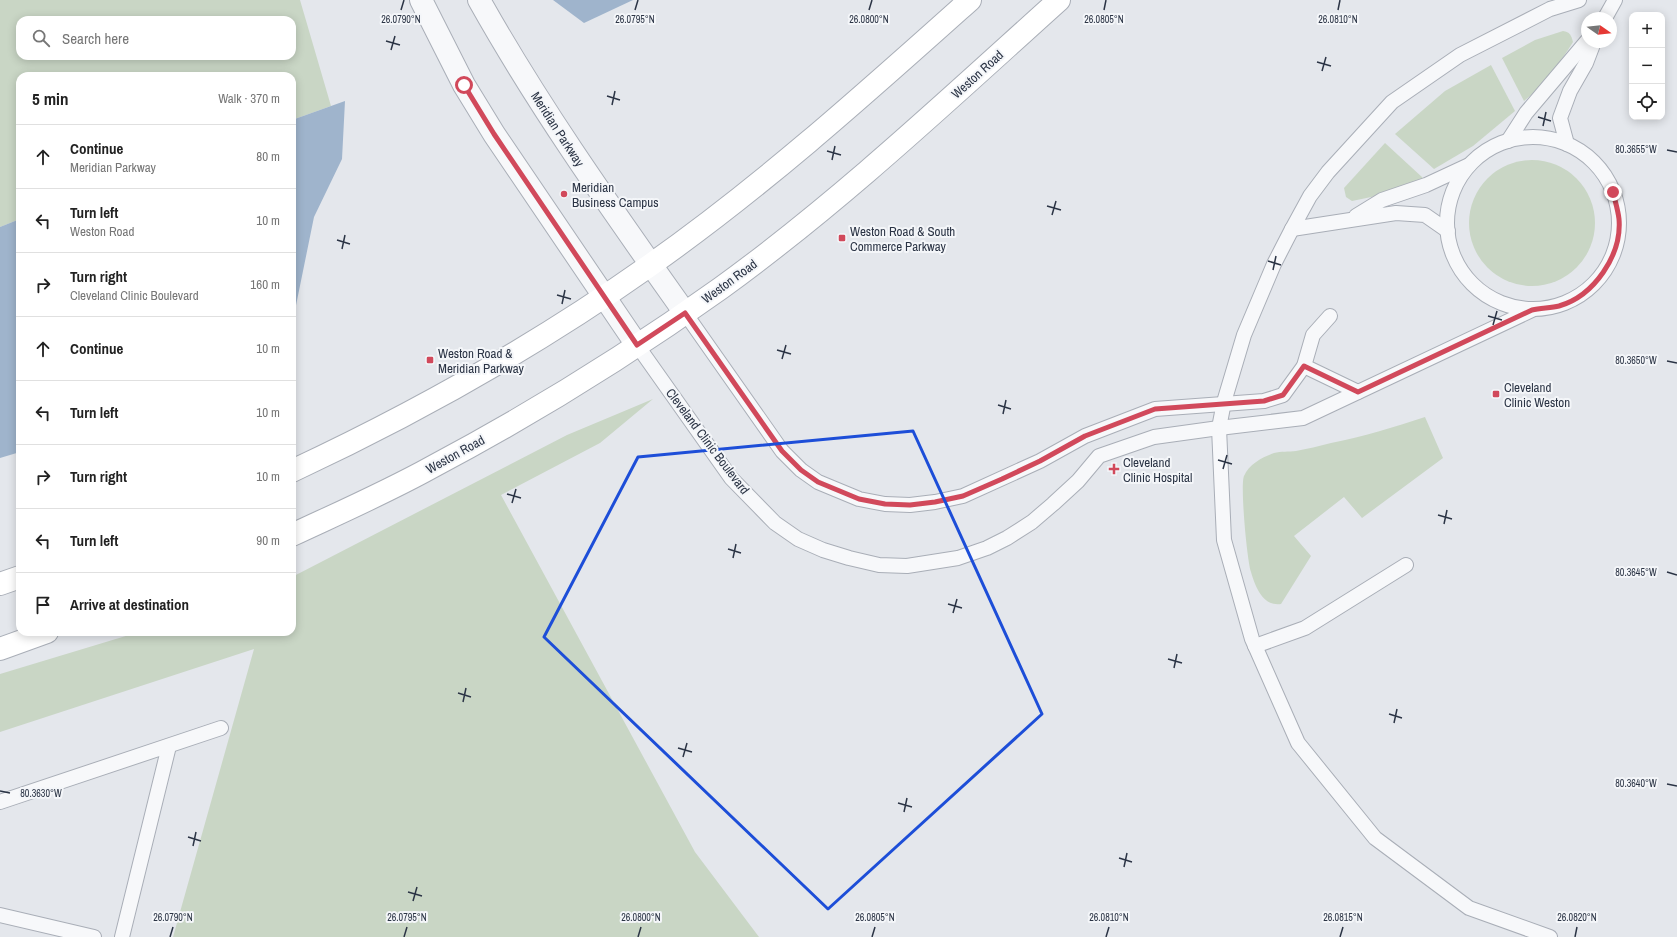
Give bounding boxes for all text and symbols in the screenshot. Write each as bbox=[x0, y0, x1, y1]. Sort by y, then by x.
north arrow bbox=[1581, 12, 1617, 48]
map controls bbox=[1629, 12, 1665, 120]
button: + bbox=[1629, 12, 1665, 48]
text: 26.0790°N bbox=[381, 13, 421, 26]
text: 26.0795°N bbox=[615, 13, 655, 26]
text: 26.0800°N bbox=[849, 13, 889, 26]
text: 26.0805°N bbox=[1084, 13, 1124, 26]
text: 26.0810°N bbox=[1318, 13, 1358, 26]
search box bbox=[16, 16, 296, 60]
icon: search bbox=[30, 27, 52, 49]
text: Search here bbox=[62, 28, 129, 49]
street label: Weston Road bbox=[948, 46, 1007, 102]
button: − bbox=[1629, 48, 1665, 84]
route start bbox=[455, 76, 473, 94]
button: locate bbox=[1629, 84, 1665, 120]
text: 5 min bbox=[32, 87, 68, 110]
street label: Meridian Parkway bbox=[527, 89, 588, 170]
text: Walk · 370 m bbox=[218, 90, 280, 107]
text: Continue bbox=[70, 138, 123, 159]
text: 80.3655°W bbox=[1615, 143, 1657, 156]
icon: ahead bbox=[32, 146, 54, 168]
text: 80 m bbox=[256, 148, 280, 165]
text: Meridian Parkway bbox=[70, 159, 156, 176]
place label: Meridian Business Campus bbox=[572, 179, 659, 211]
route end bbox=[1604, 183, 1622, 201]
marker: Meridian Business Campus bbox=[559, 189, 569, 199]
text: Turn left bbox=[70, 202, 118, 223]
icon: left bbox=[32, 210, 54, 232]
text: 10 m bbox=[256, 212, 280, 229]
text: Weston Road bbox=[70, 223, 134, 240]
place label: Weston Road & South Commerce Parkway bbox=[850, 223, 955, 255]
marker: Weston Road & South Commerce Parkway bbox=[837, 233, 847, 243]
street label: Weston Road bbox=[698, 256, 760, 307]
text: Turn right bbox=[70, 266, 127, 287]
icon: right bbox=[32, 274, 54, 296]
text: 160 m bbox=[250, 276, 280, 293]
text: Cleveland Clinic Boulevard bbox=[70, 287, 199, 304]
icon: ahead bbox=[32, 338, 54, 360]
text: Continue bbox=[70, 338, 123, 359]
text: 10 m bbox=[256, 340, 280, 357]
place label: Weston Road & Meridian Parkway bbox=[438, 345, 525, 377]
text: 80.3650°W bbox=[1615, 354, 1657, 367]
marker: Weston Road & Meridian Parkway bbox=[425, 355, 435, 365]
place label: Cleveland Clinic Weston bbox=[1504, 379, 1570, 411]
street label: Cleveland Clinic Boulevard bbox=[662, 385, 753, 498]
marker: Cleveland Clinic Weston bbox=[1491, 389, 1501, 399]
icon: left bbox=[32, 402, 54, 424]
text: Turn left bbox=[70, 402, 118, 423]
text: 10 m bbox=[256, 404, 280, 421]
street label: Weston Road bbox=[423, 431, 488, 477]
place label: Cleveland Clinic Hospital bbox=[1123, 454, 1192, 486]
marker: Cleveland Clinic Hospital bbox=[1108, 463, 1120, 475]
icon: right bbox=[32, 466, 54, 488]
text: Turn right bbox=[70, 466, 127, 487]
text: 10 m bbox=[256, 468, 280, 485]
icon: left bbox=[32, 530, 54, 552]
text: Turn left bbox=[70, 530, 118, 551]
text: 90 m bbox=[256, 532, 280, 549]
text: 80.3645°W bbox=[1615, 566, 1657, 579]
icon: arrive bbox=[32, 594, 54, 616]
text: Arrive at destination bbox=[70, 594, 189, 615]
text: 80.3640°W bbox=[1615, 777, 1657, 790]
text: 80.3630°W bbox=[20, 787, 62, 800]
text: 26.0790°N bbox=[153, 911, 193, 924]
text: 26.0795°N bbox=[387, 911, 427, 924]
text: 26.0800°N bbox=[621, 911, 661, 924]
text: 26.0805°N bbox=[855, 911, 895, 924]
text: 26.0810°N bbox=[1089, 911, 1129, 924]
text: 26.0815°N bbox=[1323, 911, 1363, 924]
text: 26.0820°N bbox=[1557, 911, 1597, 924]

